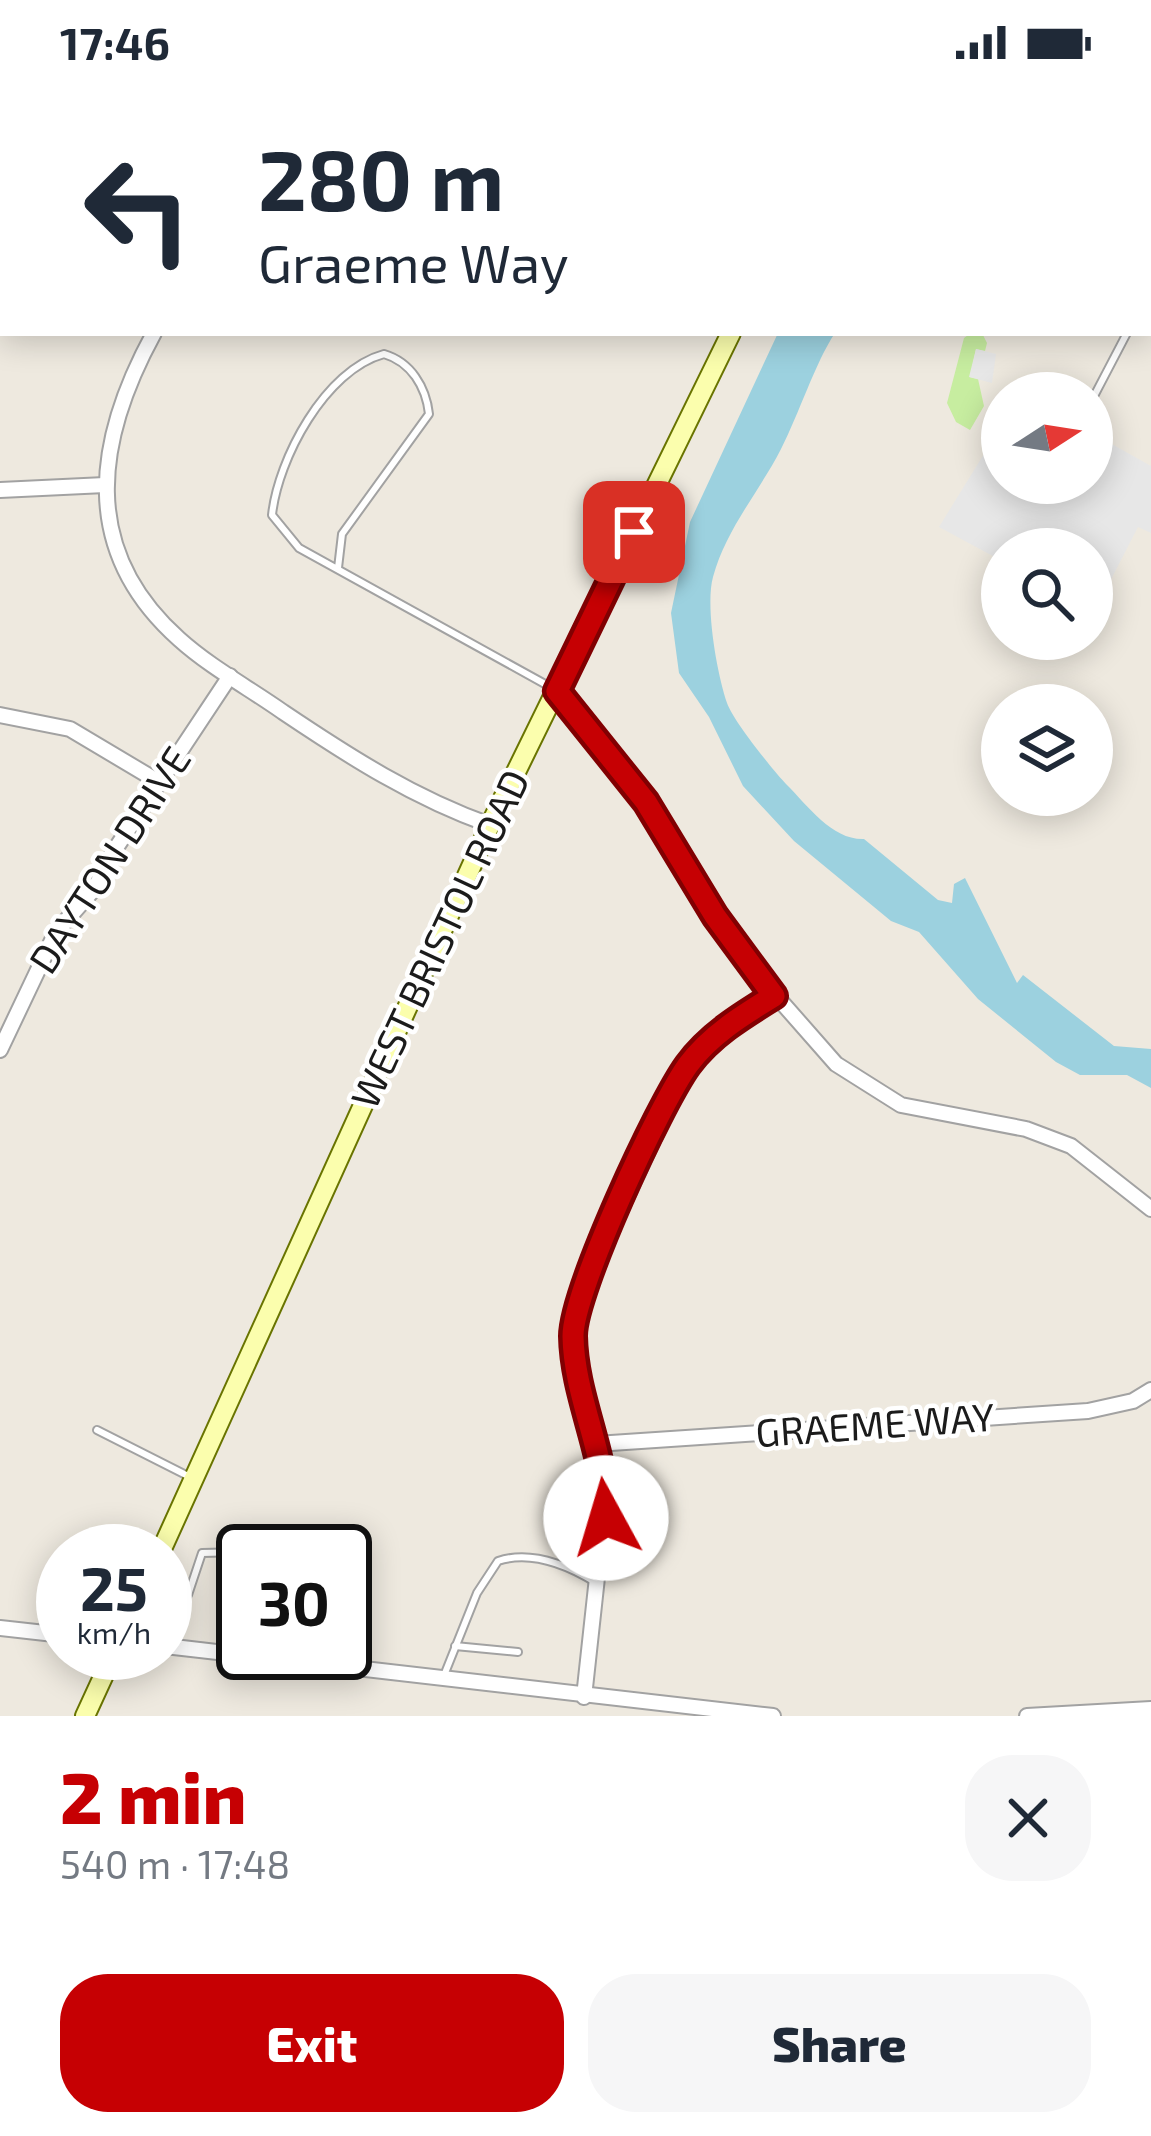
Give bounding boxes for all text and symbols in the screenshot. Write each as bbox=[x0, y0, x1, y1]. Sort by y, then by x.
text: 17:46 bbox=[60, 15, 170, 69]
text: 280 m bbox=[258, 127, 504, 228]
icon: left bbox=[60, 132, 216, 288]
text: Graeme Way bbox=[258, 229, 569, 294]
north arrow bbox=[981, 372, 1113, 504]
map controls bbox=[981, 372, 1113, 816]
pin bbox=[583, 481, 685, 583]
icon: arrive bbox=[601, 499, 667, 565]
button: search bbox=[981, 528, 1113, 660]
button: layers bbox=[981, 684, 1113, 816]
street label: DAYTON DRIVE bbox=[18, 737, 199, 981]
street label: WEST BRISTOL ROAD bbox=[340, 762, 538, 1115]
street label: GRAEME WAY bbox=[754, 1392, 996, 1455]
position arrow bbox=[543, 1455, 669, 1581]
speed limit sign: 30 bbox=[216, 1524, 372, 1680]
text: 25 bbox=[80, 1551, 148, 1623]
text: km/h bbox=[77, 1614, 151, 1650]
text: 2 min bbox=[60, 1752, 246, 1838]
button: close bbox=[965, 1755, 1091, 1881]
text: 540 m · 17:48 bbox=[60, 1840, 290, 1887]
button: Exit bbox=[60, 1974, 564, 2112]
button: Share bbox=[588, 1974, 1091, 2112]

